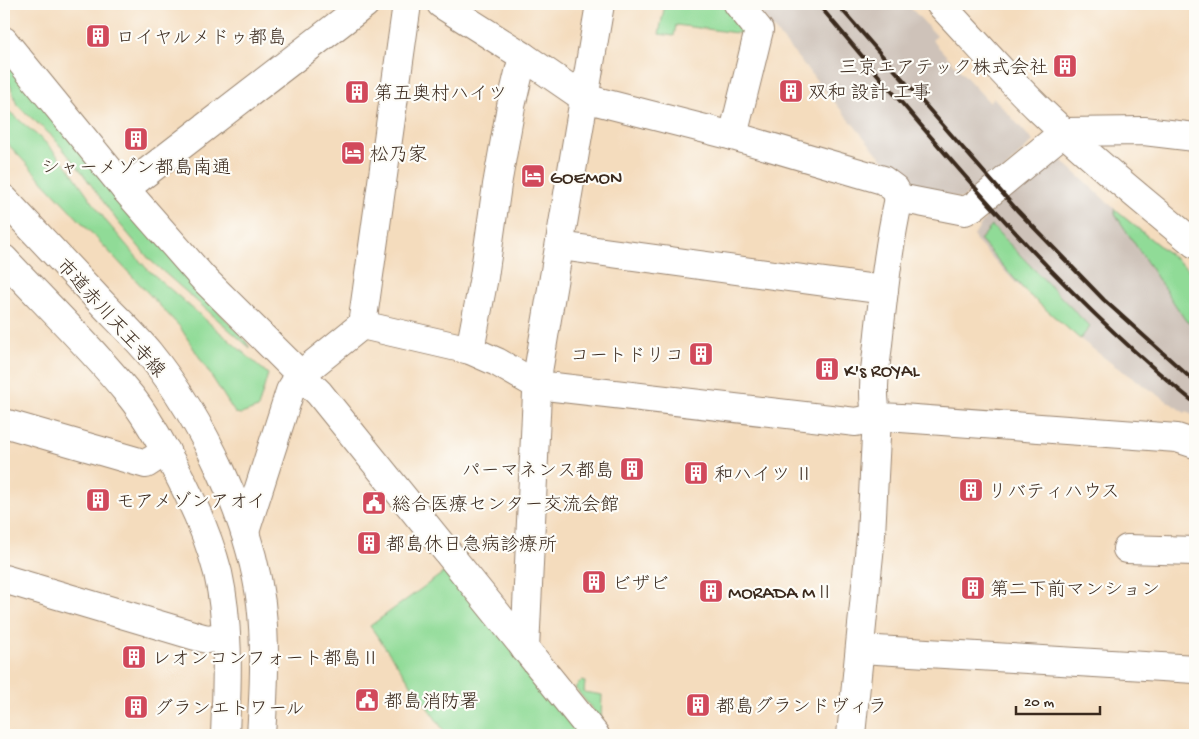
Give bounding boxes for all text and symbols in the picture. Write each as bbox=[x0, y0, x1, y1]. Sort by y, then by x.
building icon: ロイヤルメドゥ都島 bbox=[85, 23, 111, 49]
place label: ロイヤルメドゥ都島 bbox=[116, 27, 287, 51]
building icon: 三京エアテック株式会社 bbox=[1052, 53, 1078, 79]
place label: 三京エアテック株式会社 bbox=[839, 57, 1048, 81]
building icon: 双和 設計 工事 bbox=[778, 78, 804, 104]
building icon: 第五奥村ハイツ bbox=[344, 79, 370, 105]
place label: 双和 設計 工事 bbox=[808, 82, 931, 106]
place label: 第五奥村ハイツ bbox=[374, 83, 507, 107]
building icon: シャーメゾン都島南通 bbox=[123, 126, 149, 152]
hotel icon: 松乃家 bbox=[340, 140, 366, 166]
place label: 松乃家 bbox=[370, 144, 427, 168]
place label: シャーメゾン都島南通 bbox=[41, 157, 231, 181]
hotel icon: GOEMON bbox=[520, 163, 546, 189]
place label: GOEMON bbox=[550, 168, 622, 191]
street label: 市道赤川天王寺線 bbox=[50, 254, 170, 384]
building icon: コートドリコ bbox=[688, 341, 714, 367]
place label: コートドリコ bbox=[570, 346, 684, 369]
building icon: K's ROYAL bbox=[814, 356, 840, 382]
place label: K's ROYAL bbox=[844, 361, 920, 384]
building icon: パーマネンス都島 bbox=[619, 456, 645, 482]
place label: パーマネンス都島 bbox=[462, 460, 614, 484]
building icon: 和ハイツ Ⅱ bbox=[683, 460, 709, 486]
place label: 和ハイツ Ⅱ bbox=[714, 465, 814, 488]
building icon: リバティハウス bbox=[958, 477, 984, 503]
place label: リバティハウス bbox=[988, 482, 1120, 505]
building icon: モアメゾンアオイ bbox=[85, 487, 111, 513]
public building icon: 総合医療センター交流会館 bbox=[361, 490, 387, 516]
place label: モアメゾンアオイ bbox=[116, 491, 266, 515]
place label: 総合医療センター交流会館 bbox=[392, 494, 619, 518]
building icon: 都島休日急病診療所 bbox=[356, 530, 382, 556]
place label: 都島休日急病診療所 bbox=[386, 534, 557, 558]
building icon: ビザビ bbox=[581, 569, 607, 595]
place label: ビザビ bbox=[612, 574, 669, 597]
building icon: 第二下前マンション bbox=[960, 575, 986, 601]
building icon: MORADA MⅡ bbox=[698, 578, 724, 604]
place label: 第二下前マンション bbox=[990, 579, 1160, 603]
place label: MORADA MⅡ bbox=[728, 583, 834, 606]
building icon: レオンコンフォート都島Ⅱ bbox=[121, 644, 147, 670]
place label: レオンコンフォート都島Ⅱ bbox=[152, 648, 380, 672]
scale bar bbox=[1016, 684, 1100, 716]
public building icon: 都島消防署 bbox=[354, 687, 380, 713]
place label: 都島消防署 bbox=[384, 691, 479, 715]
building icon: 都島グランドヴィラ bbox=[685, 692, 711, 718]
building icon: グランエトワール bbox=[123, 694, 149, 720]
text: 20 m bbox=[1024, 694, 1054, 712]
place label: 都島グランドヴィラ bbox=[716, 696, 887, 720]
place label: グランエトワール bbox=[154, 698, 305, 722]

